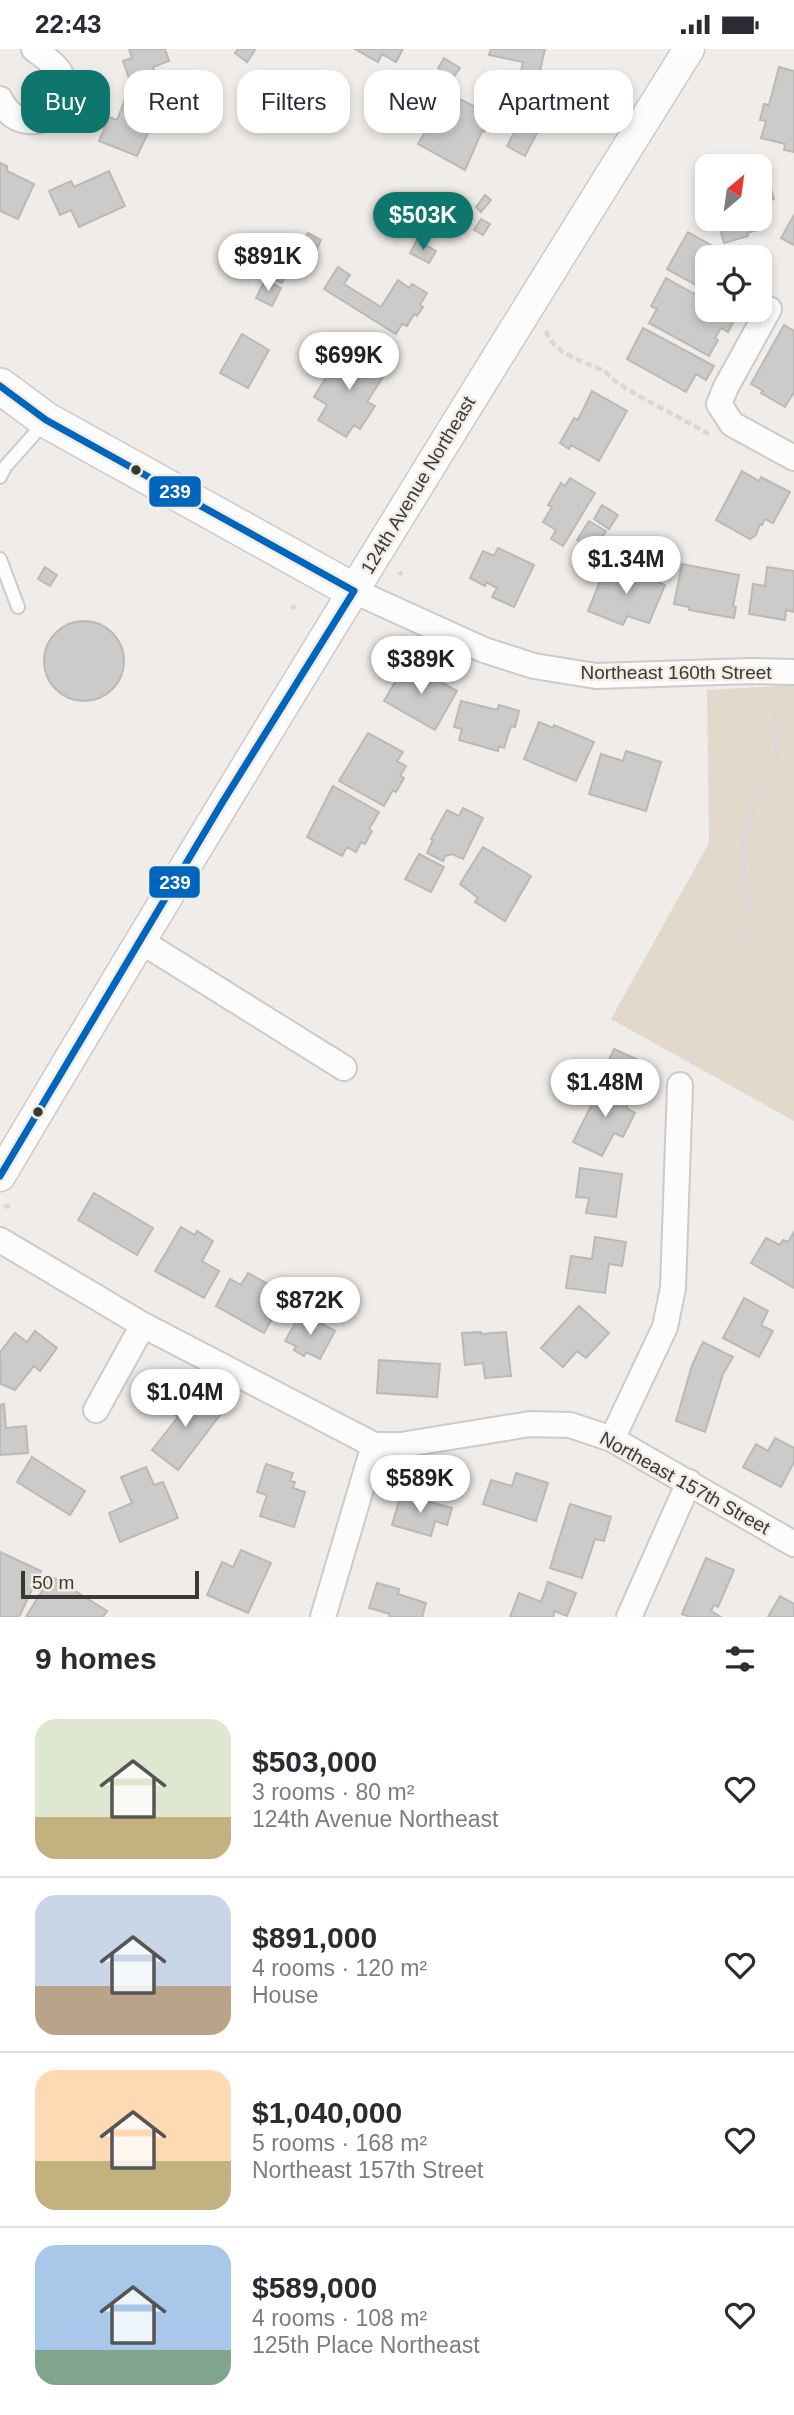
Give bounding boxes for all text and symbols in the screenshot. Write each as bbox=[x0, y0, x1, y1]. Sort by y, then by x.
text: 22:43 bbox=[35, 9, 102, 39]
chip: Buy bbox=[21, 70, 110, 133]
chip: Rent bbox=[124, 70, 223, 133]
chip: Filters bbox=[237, 70, 350, 133]
chip: New bbox=[364, 70, 460, 133]
chip: Apartment bbox=[474, 70, 633, 133]
north arrow bbox=[695, 154, 772, 231]
map controls bbox=[695, 154, 772, 322]
pin: $503K bbox=[374, 193, 472, 252]
text: $503K bbox=[389, 202, 457, 228]
pin: $891K bbox=[219, 233, 317, 293]
text: $891K bbox=[234, 243, 302, 269]
button: locate bbox=[695, 245, 772, 322]
pin: $699K bbox=[300, 333, 398, 392]
text: $699K bbox=[315, 342, 383, 368]
street label: 124th Avenue Northeast bbox=[357, 392, 480, 578]
unlabelled marker bbox=[129, 463, 143, 477]
line badge: 239 bbox=[148, 475, 202, 508]
text: 239 bbox=[159, 481, 191, 502]
pin: $1.34M bbox=[569, 537, 683, 596]
text: $1.34M bbox=[588, 546, 664, 572]
pin: $389K bbox=[372, 637, 470, 696]
text: $389K bbox=[387, 646, 455, 672]
street label: Northeast 160th Street bbox=[580, 662, 772, 683]
line badge: 239 bbox=[148, 865, 201, 899]
text: 239 bbox=[159, 872, 191, 893]
pin: $1.48M bbox=[548, 1059, 662, 1119]
text: $1.48M bbox=[567, 1069, 643, 1095]
unlabelled marker bbox=[31, 1105, 45, 1119]
pin: $872K bbox=[261, 1277, 359, 1337]
text: $872K bbox=[276, 1287, 344, 1313]
pin: $1.04M bbox=[128, 1369, 242, 1429]
text: $1.04M bbox=[147, 1379, 223, 1405]
street label: Northeast 157th Street bbox=[596, 1427, 774, 1539]
pin: $589K bbox=[371, 1455, 469, 1515]
text: $589K bbox=[386, 1465, 454, 1491]
scale bar bbox=[21, 1568, 200, 1600]
text: 50 m bbox=[32, 1572, 74, 1593]
icon: filters bbox=[721, 1640, 759, 1678]
text: 9 homes bbox=[35, 1642, 157, 1675]
text: $503,000 bbox=[252, 1745, 377, 1778]
icon: home bbox=[91, 1747, 175, 1831]
icon: heart bbox=[721, 1770, 759, 1808]
text: 3 rooms · 80 m² bbox=[252, 1779, 414, 1805]
text: 124th Avenue Northeast bbox=[252, 1806, 498, 1832]
text: $891,000 bbox=[252, 1921, 377, 1954]
icon: home bbox=[91, 1923, 175, 2007]
icon: heart bbox=[721, 1946, 759, 1984]
text: 4 rooms · 120 m² bbox=[252, 1955, 427, 1981]
text: House bbox=[252, 1982, 318, 2008]
text: $1,040,000 bbox=[252, 2096, 402, 2129]
icon: home bbox=[91, 2098, 175, 2182]
icon: heart bbox=[721, 2121, 759, 2159]
text: 5 rooms · 168 m² bbox=[252, 2130, 427, 2156]
text: Northeast 157th Street bbox=[252, 2157, 483, 2183]
text: $589,000 bbox=[252, 2271, 377, 2304]
icon: home bbox=[91, 2273, 175, 2357]
icon: heart bbox=[721, 2296, 759, 2334]
text: 4 rooms · 108 m² bbox=[252, 2305, 427, 2331]
text: 125th Place Northeast bbox=[252, 2332, 480, 2358]

